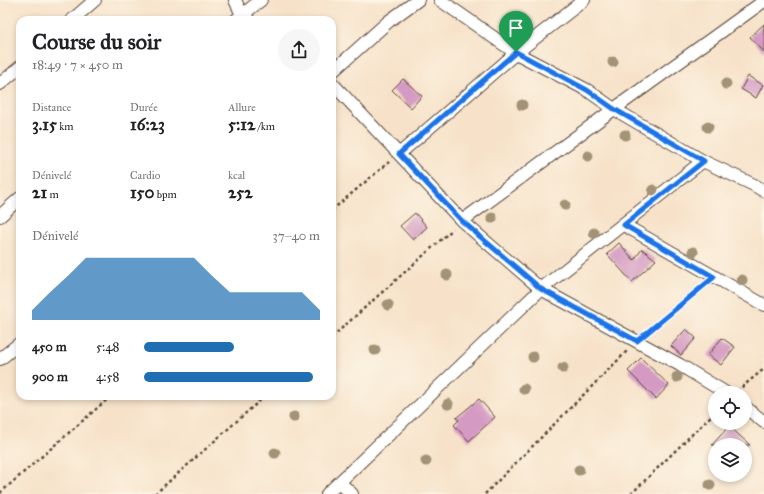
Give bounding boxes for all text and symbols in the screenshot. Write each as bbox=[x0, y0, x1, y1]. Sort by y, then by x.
pin bbox=[499, 11, 533, 52]
icon: arrive bbox=[505, 17, 527, 39]
text: Course du soir bbox=[32, 28, 161, 55]
button: share bbox=[278, 29, 320, 71]
text: 18:49 · 7 × 450 m bbox=[32, 57, 123, 73]
text: Distance bbox=[32, 101, 71, 114]
text: Durée bbox=[130, 101, 158, 114]
text: Allure bbox=[228, 101, 256, 114]
text: 3.15 bbox=[32, 114, 57, 135]
text: 16:23 bbox=[130, 114, 165, 135]
text: 5:12 bbox=[228, 114, 255, 135]
text: km bbox=[57, 120, 74, 133]
text: /km bbox=[255, 120, 275, 133]
text: Dénivelé bbox=[32, 169, 71, 182]
text: Cardio bbox=[130, 169, 160, 182]
text: kcal bbox=[228, 169, 245, 182]
text: 21 bbox=[32, 182, 47, 203]
text: 150 bbox=[130, 182, 154, 203]
text: 252 bbox=[228, 182, 253, 203]
text: m bbox=[47, 188, 59, 201]
text: bpm bbox=[154, 188, 177, 201]
text: Dénivelé bbox=[32, 228, 79, 244]
text: 37–40 m bbox=[273, 228, 320, 244]
text: 450 m bbox=[32, 339, 67, 355]
text: 5:48 bbox=[96, 339, 119, 355]
text: 900 m bbox=[32, 369, 68, 385]
text: 4:58 bbox=[96, 369, 119, 385]
map controls bbox=[708, 386, 752, 482]
button: locate bbox=[708, 386, 752, 430]
button: layers bbox=[708, 438, 752, 482]

